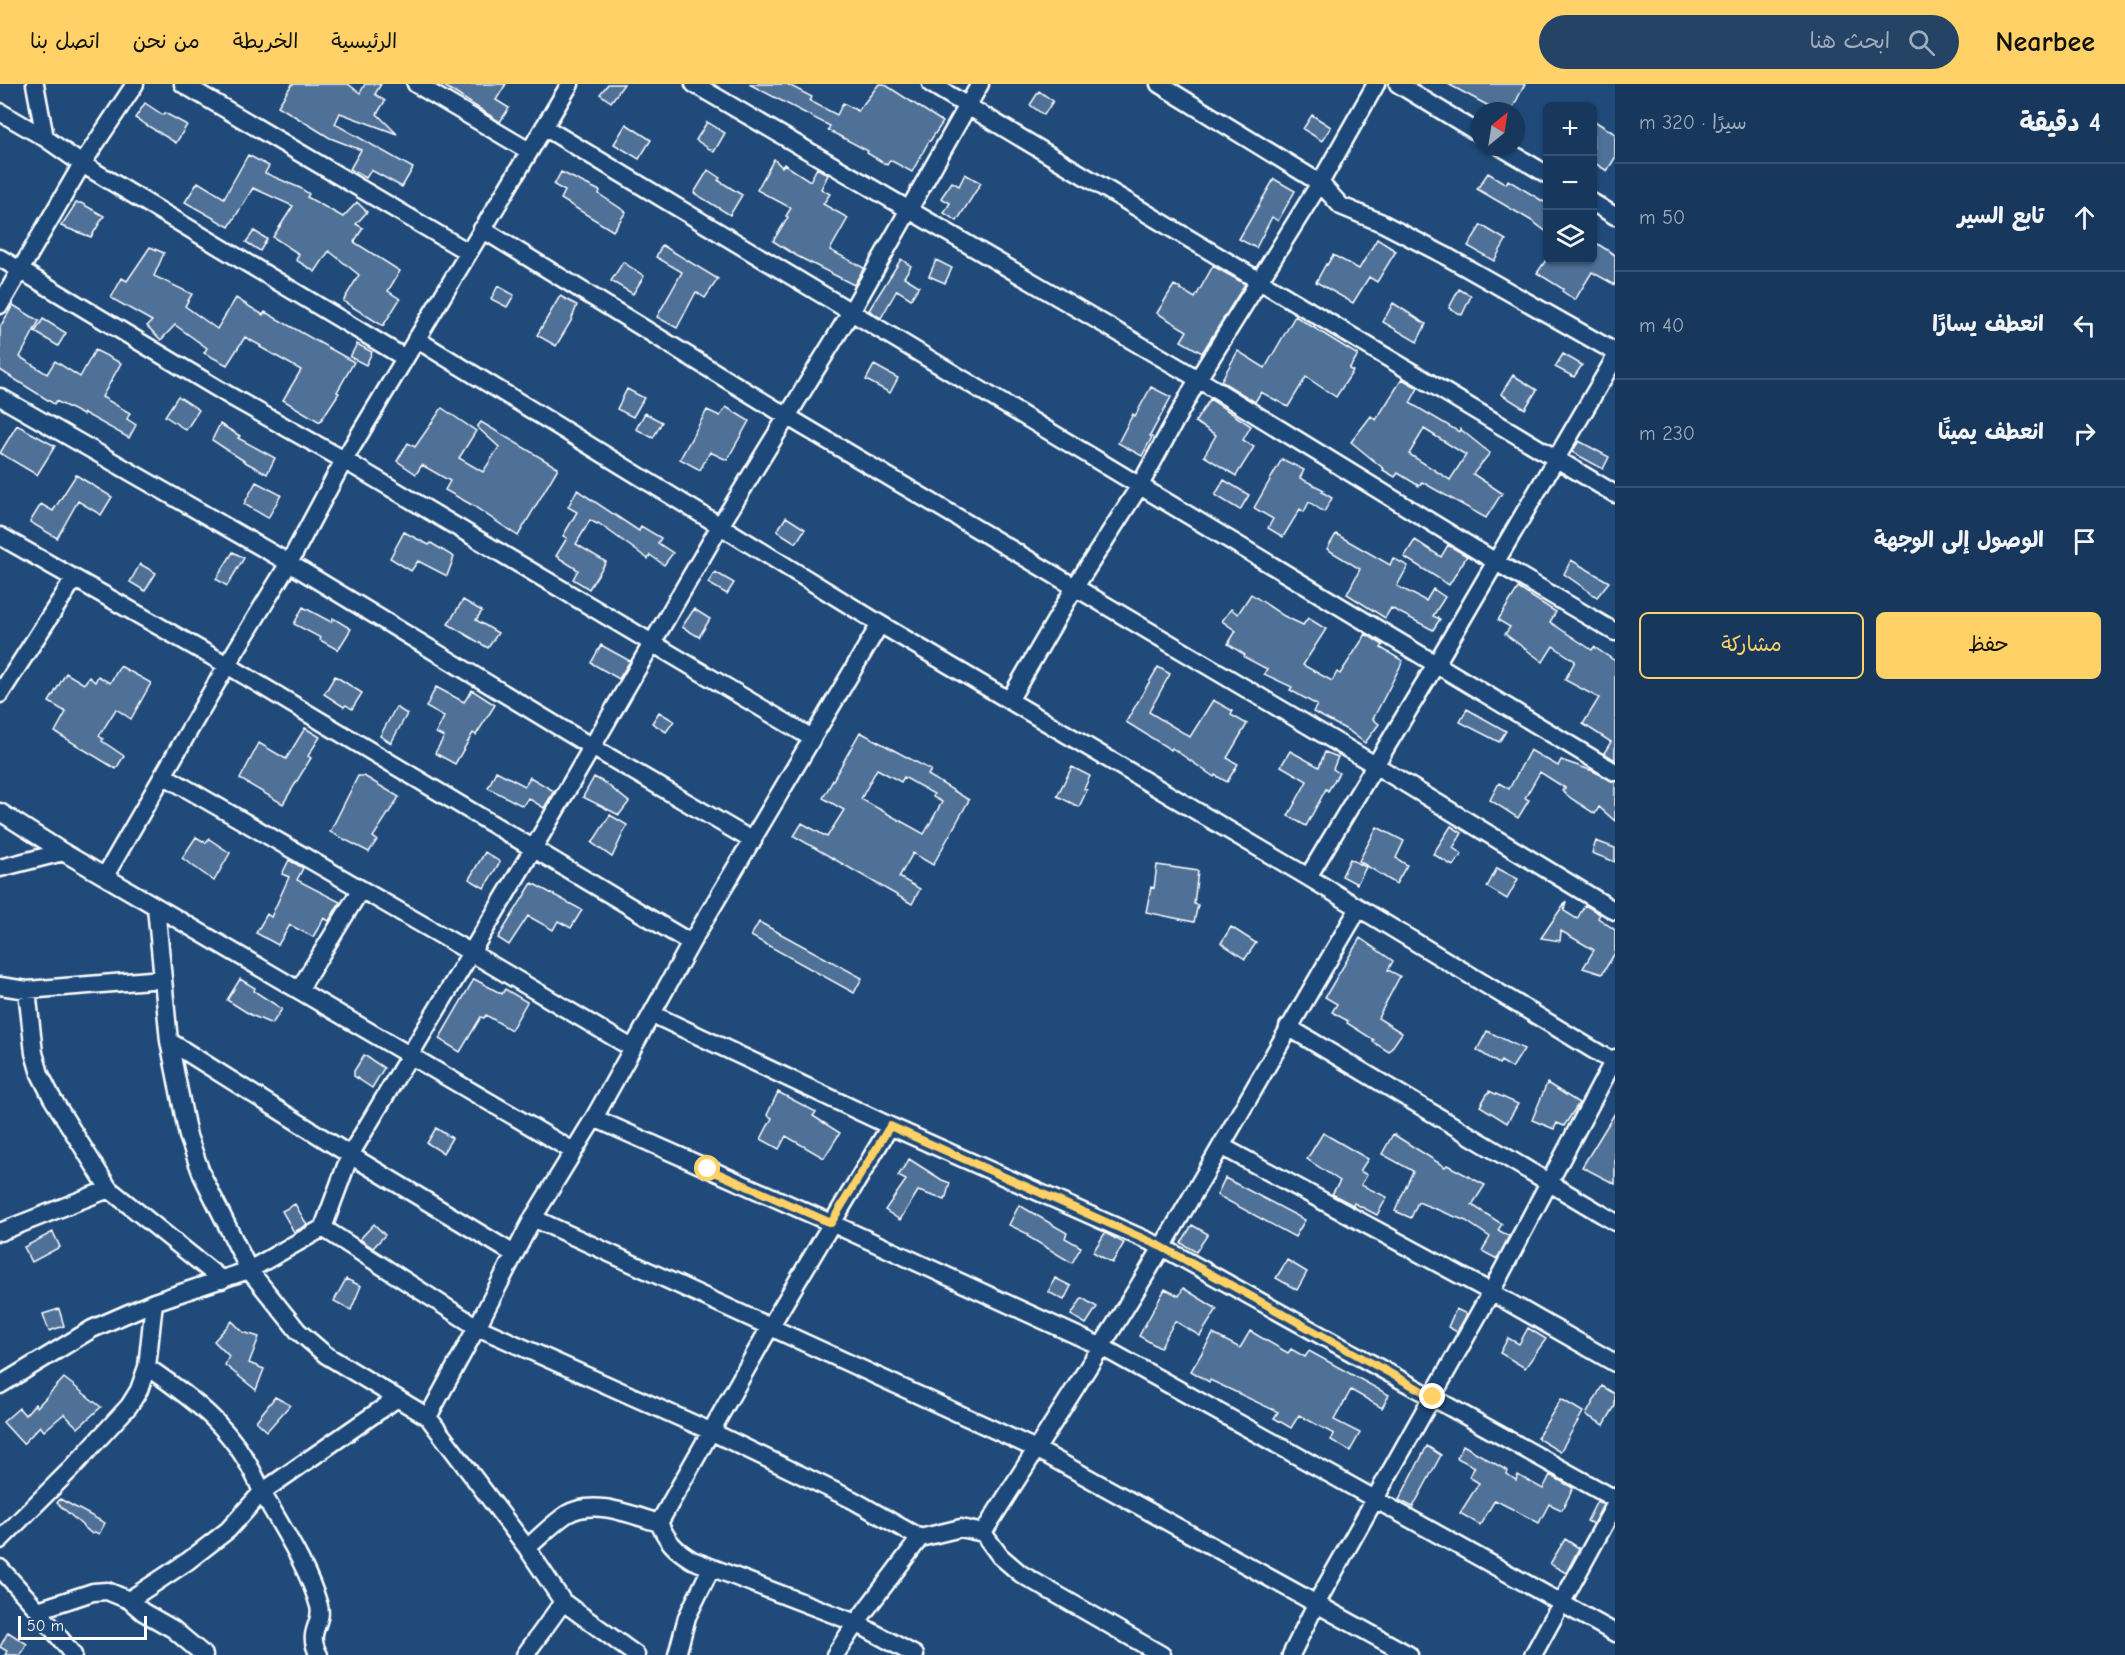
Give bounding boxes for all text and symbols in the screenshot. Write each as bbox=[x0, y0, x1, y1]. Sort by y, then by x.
search box bbox=[1539, 15, 1959, 69]
icon: search bbox=[1905, 26, 1938, 59]
text: Nearbee bbox=[1995, 26, 2095, 58]
text: ابحث هنا bbox=[1809, 28, 1890, 54]
text: اتصل بنا bbox=[30, 29, 100, 53]
text: من نحن bbox=[133, 29, 200, 53]
text: الخريطة bbox=[233, 29, 298, 53]
text: الرئيسية bbox=[331, 29, 397, 53]
north arrow bbox=[1471, 102, 1525, 156]
map controls bbox=[1543, 102, 1597, 264]
button: + bbox=[1543, 102, 1597, 156]
text: 4 دقيقة bbox=[2020, 108, 2101, 138]
text: سيرًا · 320 m bbox=[1639, 111, 1747, 134]
button: − bbox=[1543, 156, 1597, 210]
icon: ahead bbox=[2068, 201, 2101, 234]
text: تابع السير bbox=[1958, 203, 2044, 229]
text: 50 m bbox=[1639, 206, 1685, 229]
button: layers bbox=[1543, 210, 1597, 264]
icon: left bbox=[2068, 309, 2101, 342]
text: انعطف يسارًا bbox=[1932, 311, 2044, 337]
text: 40 m bbox=[1639, 314, 1684, 337]
icon: right bbox=[2068, 417, 2101, 450]
text: انعطف يمينًا bbox=[1938, 419, 2044, 445]
text: 230 m bbox=[1639, 422, 1695, 445]
icon: arrive bbox=[2068, 525, 2101, 558]
text: الوصول إلى الوجهة bbox=[1874, 527, 2044, 553]
button: مشاركة bbox=[1639, 612, 1864, 679]
button: حفظ bbox=[1876, 612, 2101, 679]
route start bbox=[694, 1155, 720, 1181]
route end bbox=[1419, 1383, 1445, 1409]
scale bar bbox=[18, 1613, 147, 1640]
text: 50 m bbox=[27, 1617, 64, 1635]

